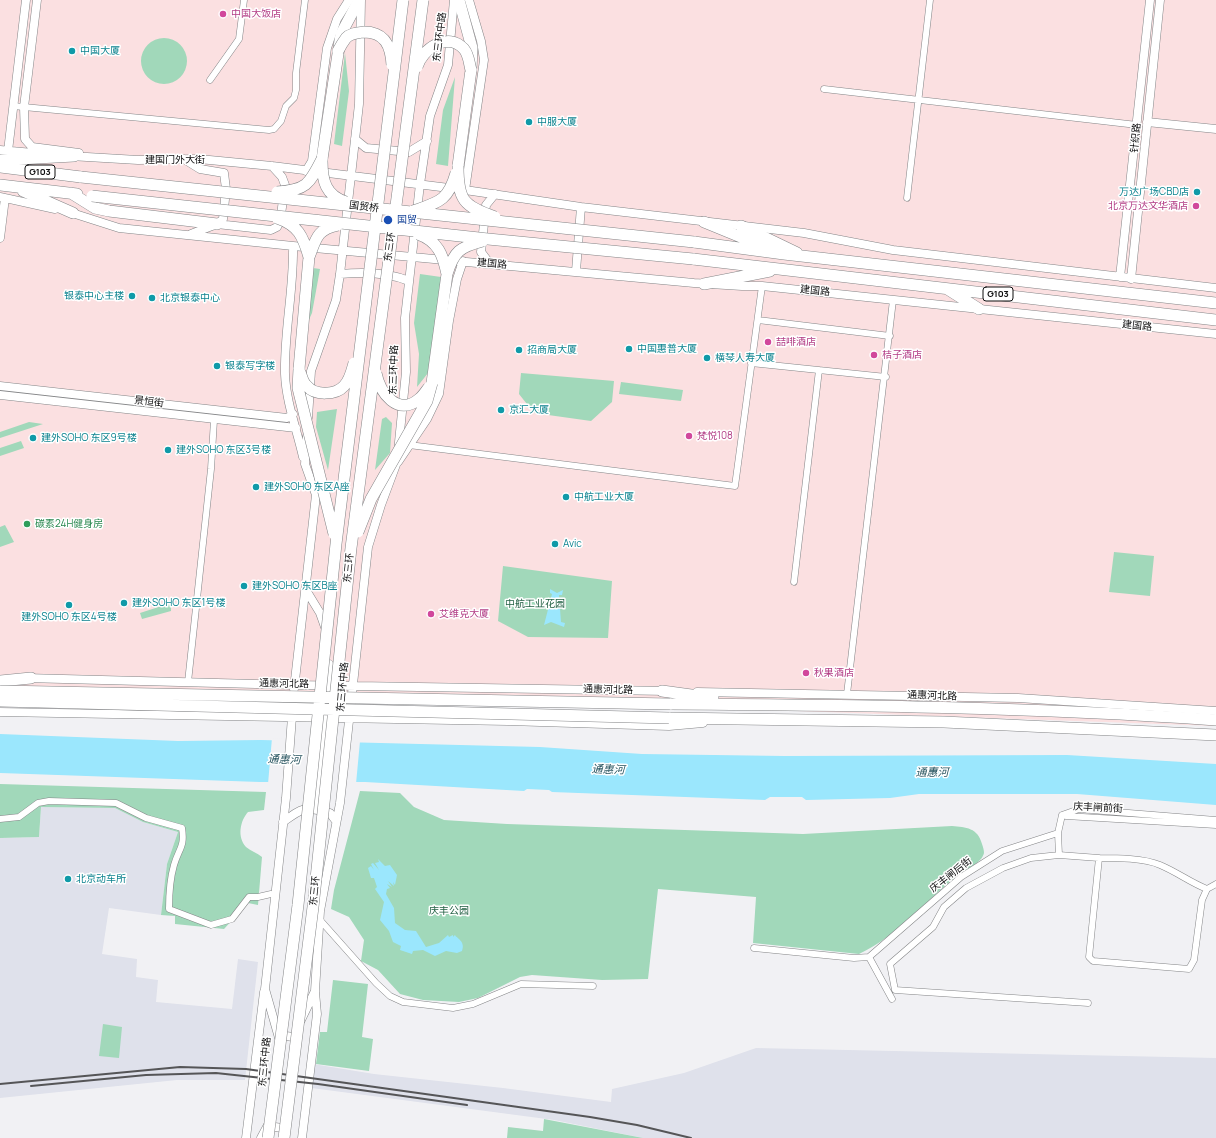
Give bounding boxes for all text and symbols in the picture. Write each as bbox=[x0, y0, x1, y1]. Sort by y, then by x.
place label: 中国大饭店 bbox=[231, 8, 281, 20]
marker: 中国大饭店 bbox=[218, 9, 228, 19]
street label: 东三环中路 bbox=[431, 11, 449, 63]
place label: 中国大厦 bbox=[80, 45, 120, 57]
marker: 中国大厦 bbox=[67, 46, 77, 56]
place label: 中服大厦 bbox=[537, 116, 577, 128]
marker: 中服大厦 bbox=[524, 117, 534, 127]
street label: 针织路 bbox=[1128, 122, 1144, 154]
street label: 建国门外大街 bbox=[145, 154, 205, 166]
road number: G103 bbox=[25, 165, 55, 179]
place label: 万达广场CBD店 bbox=[1119, 186, 1189, 198]
marker: 万达广场CBD店 bbox=[1192, 187, 1202, 197]
street label: 国贸桥 bbox=[348, 199, 380, 215]
place label: 北京万达文华酒店 bbox=[1108, 200, 1188, 212]
marker: 北京万达文华酒店 bbox=[1191, 201, 1201, 211]
marker: 国贸 bbox=[382, 214, 394, 226]
place label: 国贸 bbox=[397, 214, 417, 226]
street label: 东三环 bbox=[382, 231, 398, 263]
street label: 建国路 bbox=[477, 257, 507, 271]
street label: 建国路 bbox=[799, 283, 831, 299]
road number: G103 bbox=[983, 287, 1013, 301]
place label: 银泰中心主楼 bbox=[64, 290, 124, 302]
marker: 银泰中心主楼 bbox=[127, 291, 137, 301]
place label: 北京银泰中心 bbox=[160, 292, 220, 304]
marker: 北京银泰中心 bbox=[147, 293, 157, 303]
street label: 建国路 bbox=[1121, 318, 1153, 334]
place label: 喆啡酒店 bbox=[776, 336, 816, 348]
marker: 喆啡酒店 bbox=[763, 337, 773, 347]
place label: 中国惠普大厦 bbox=[637, 343, 697, 355]
place label: 招商局大厦 bbox=[527, 344, 577, 356]
marker: 中国惠普大厦 bbox=[624, 344, 634, 354]
street label: 东三环中路 bbox=[387, 345, 401, 395]
marker: 招商局大厦 bbox=[514, 345, 524, 355]
place label: 桔子酒店 bbox=[882, 349, 922, 361]
marker: 桔子酒店 bbox=[869, 350, 879, 360]
place label: 横琴人寿大厦 bbox=[715, 352, 775, 364]
marker: 横琴人寿大厦 bbox=[702, 353, 712, 363]
place label: 银泰写字楼 bbox=[225, 360, 275, 372]
marker: 银泰写字楼 bbox=[212, 361, 222, 371]
street label: 景恒街 bbox=[133, 394, 165, 410]
place label: 京汇大厦 bbox=[509, 404, 549, 416]
marker: 京汇大厦 bbox=[496, 405, 506, 415]
place label: 梵悦108 bbox=[697, 430, 733, 442]
marker: 梵悦108 bbox=[684, 431, 694, 441]
place label: 建外SOHO 东区9号楼 bbox=[41, 432, 137, 444]
marker: 建外SOHO 东区9号楼 bbox=[28, 433, 38, 443]
place label: 建外SOHO 东区3号楼 bbox=[176, 444, 271, 456]
marker: 建外SOHO 东区3号楼 bbox=[163, 445, 173, 455]
place label: 建外SOHO 东区A座 bbox=[264, 481, 350, 493]
marker: 建外SOHO 东区A座 bbox=[251, 482, 261, 492]
place label: 中航工业大厦 bbox=[574, 491, 634, 503]
marker: 中航工业大厦 bbox=[561, 492, 571, 502]
place label: 碳素24H健身房 bbox=[35, 518, 103, 530]
marker: 碳素24H健身房 bbox=[22, 519, 32, 529]
place label: Avic bbox=[563, 538, 582, 550]
marker: Avic bbox=[550, 539, 560, 549]
street label: 东三环 bbox=[341, 552, 357, 584]
place label: 建外SOHO 东区B座 bbox=[252, 580, 338, 592]
marker: 建外SOHO 东区B座 bbox=[239, 581, 249, 591]
place label: 建外SOHO 东区1号楼 bbox=[132, 597, 225, 609]
marker: 建外SOHO 东区1号楼 bbox=[119, 598, 129, 608]
park label: 中航工业花园 bbox=[505, 598, 565, 610]
marker: 建外SOHO 东区4号楼 bbox=[64, 600, 74, 610]
place label: 艾维克大厦 bbox=[439, 608, 489, 620]
marker: 艾维克大厦 bbox=[426, 609, 436, 619]
place label: 建外SOHO 东区4号楼 bbox=[21, 611, 117, 623]
street label: 东三环中路 bbox=[335, 662, 351, 712]
place label: 秋果酒店 bbox=[814, 667, 854, 679]
marker: 秋果酒店 bbox=[801, 668, 811, 678]
street label: 通惠河北路 bbox=[259, 678, 309, 690]
street label: 通惠河北路 bbox=[583, 684, 633, 696]
street label: 通惠河北路 bbox=[907, 689, 957, 703]
water label: 通惠河 bbox=[267, 753, 301, 767]
water label: 通惠河 bbox=[591, 763, 625, 777]
water label: 通惠河 bbox=[916, 766, 948, 780]
street label: 庆丰闸前街 bbox=[1073, 801, 1123, 815]
street label: 庆丰闸后街 bbox=[928, 855, 974, 895]
place label: 北京动车所 bbox=[76, 873, 126, 885]
marker: 北京动车所 bbox=[63, 874, 73, 884]
street label: 东三环 bbox=[307, 875, 323, 907]
park label: 庆丰公园 bbox=[429, 905, 469, 917]
street label: 东三环中路 bbox=[256, 1037, 274, 1087]

